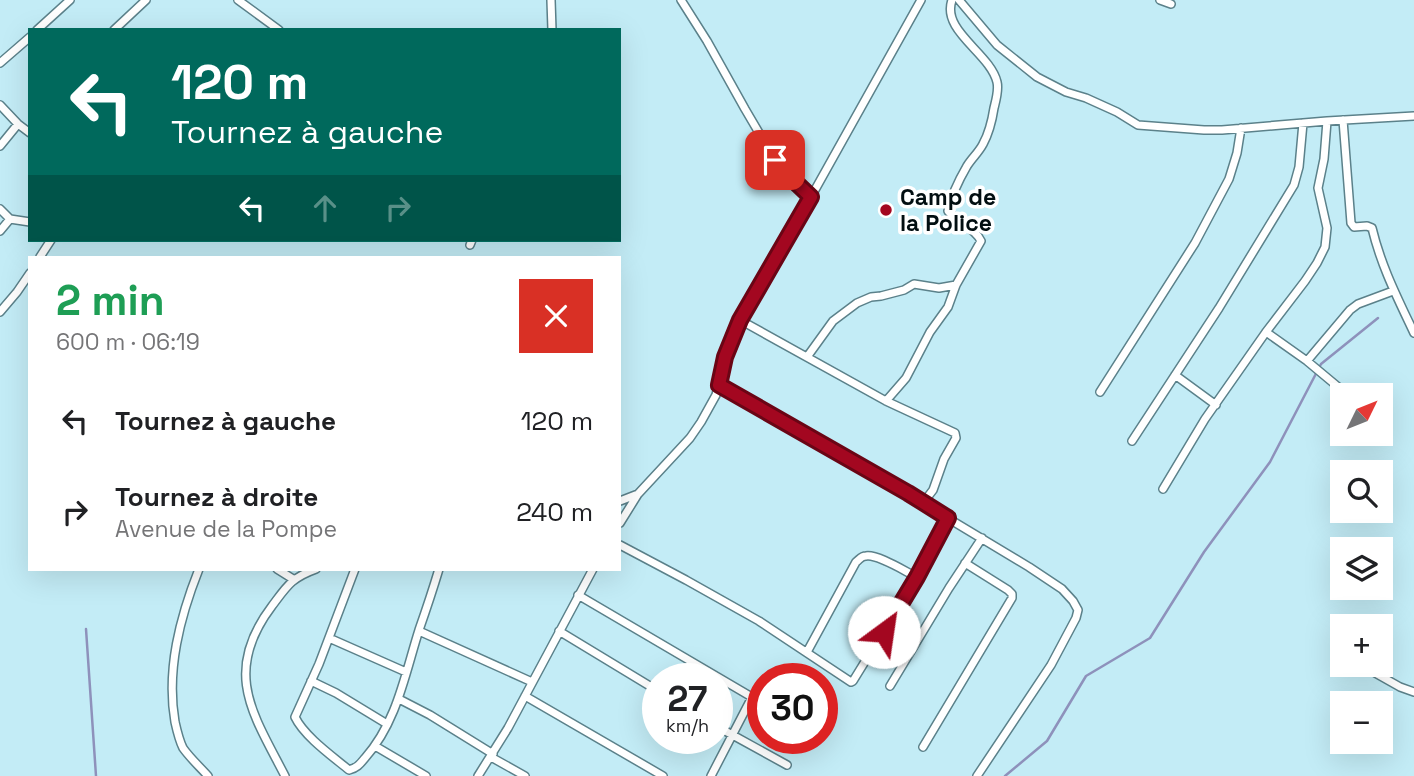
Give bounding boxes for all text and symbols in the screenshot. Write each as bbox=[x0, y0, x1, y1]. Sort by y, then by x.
text: 120 m bbox=[171, 51, 308, 113]
icon: left bbox=[56, 56, 147, 147]
text: Tournez à gauche bbox=[171, 112, 443, 152]
pin bbox=[745, 130, 805, 190]
icon: arrive bbox=[756, 141, 794, 179]
place label: Camp de la Police bbox=[900, 182, 996, 238]
icon: left bbox=[233, 189, 271, 227]
icon: ahead bbox=[306, 189, 344, 227]
icon: right bbox=[379, 189, 417, 227]
marker: Camp de la Police bbox=[878, 202, 894, 218]
text: 2 min bbox=[56, 274, 165, 327]
button: close bbox=[519, 279, 593, 353]
text: 600 m · 06:19 bbox=[56, 327, 200, 357]
north arrow bbox=[1330, 383, 1393, 446]
map controls bbox=[1330, 383, 1393, 754]
icon: left bbox=[56, 402, 94, 440]
text: Tournez à gauche bbox=[115, 404, 336, 438]
text: 120 m bbox=[521, 404, 593, 438]
button: search bbox=[1330, 460, 1393, 523]
text: Tournez à droite bbox=[115, 480, 318, 514]
icon: right bbox=[56, 493, 94, 531]
text: 240 m bbox=[516, 495, 593, 529]
text: Avenue de la Pompe bbox=[115, 514, 337, 544]
button: layers bbox=[1330, 537, 1393, 600]
position arrow bbox=[847, 595, 921, 669]
button: + bbox=[1330, 614, 1393, 677]
speed limit sign: 30 bbox=[747, 663, 838, 754]
text: 27 bbox=[668, 677, 707, 721]
button: − bbox=[1330, 691, 1393, 754]
text: km/h bbox=[666, 714, 709, 737]

